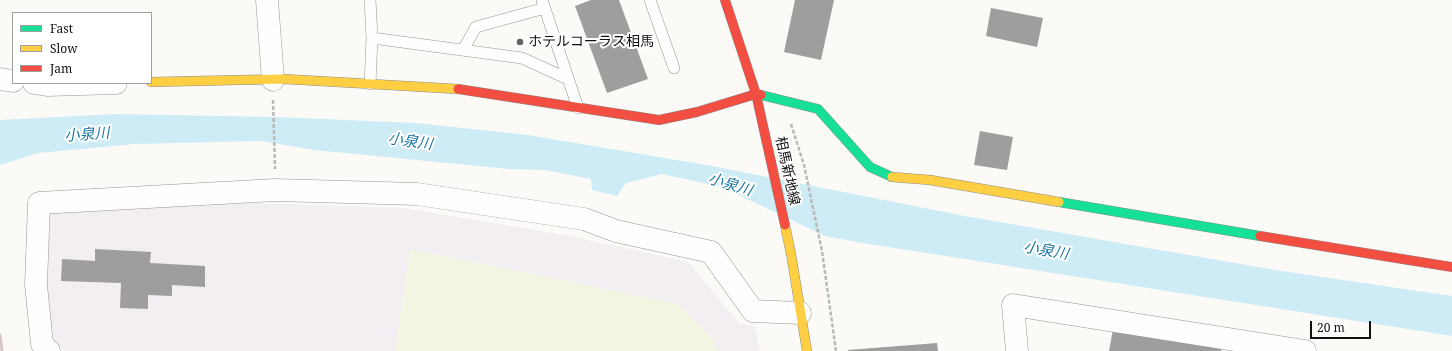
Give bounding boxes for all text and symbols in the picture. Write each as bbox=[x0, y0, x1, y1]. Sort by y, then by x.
legend bbox=[12, 12, 152, 84]
text: Fast bbox=[50, 20, 73, 37]
place label: ホテルコーラス相馬 bbox=[528, 34, 654, 50]
marker: ホテルコーラス相馬 bbox=[515, 37, 525, 47]
text: Slow bbox=[50, 40, 78, 57]
text: Jam bbox=[50, 60, 72, 77]
water label: 小泉川 bbox=[64, 124, 110, 146]
water label: 小泉川 bbox=[386, 130, 434, 154]
street label: 相馬新地線 bbox=[772, 135, 802, 207]
water label: 小泉川 bbox=[706, 170, 754, 200]
water label: 小泉川 bbox=[1022, 238, 1070, 264]
scale bar bbox=[1312, 313, 1373, 339]
text: 20 m bbox=[1317, 319, 1345, 336]

